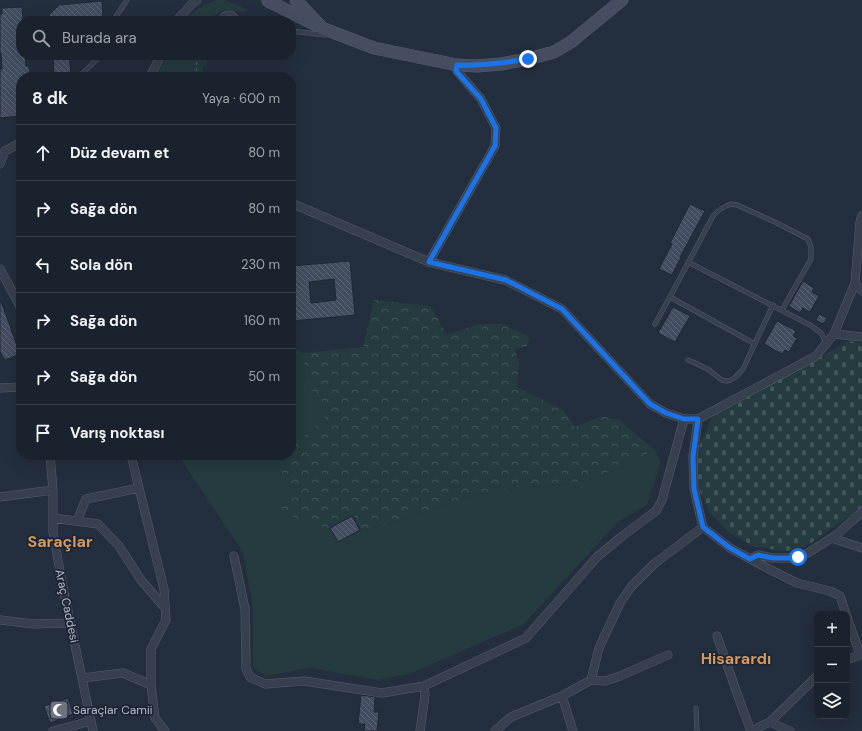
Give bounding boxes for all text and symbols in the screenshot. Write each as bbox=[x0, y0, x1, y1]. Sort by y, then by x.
search box bbox=[16, 16, 296, 60]
icon: search bbox=[30, 27, 52, 49]
text: Burada ara bbox=[62, 28, 137, 48]
route end bbox=[519, 50, 537, 68]
text: 8 dk bbox=[32, 87, 68, 109]
text: Yaya · 600 m bbox=[202, 90, 280, 107]
icon: ahead bbox=[32, 142, 54, 164]
text: Düz devam et bbox=[70, 143, 169, 163]
text: 80 m bbox=[248, 144, 280, 161]
icon: right bbox=[32, 198, 54, 220]
text: Sağa dön bbox=[70, 199, 137, 219]
text: 80 m bbox=[248, 200, 280, 217]
icon: left bbox=[32, 254, 54, 276]
text: Sola dön bbox=[70, 255, 133, 275]
text: 230 m bbox=[241, 256, 280, 273]
icon: right bbox=[32, 310, 54, 332]
text: Sağa dön bbox=[70, 311, 137, 331]
text: 160 m bbox=[244, 312, 280, 329]
icon: right bbox=[32, 366, 54, 388]
text: Sağa dön bbox=[70, 367, 137, 387]
text: 50 m bbox=[248, 368, 280, 385]
icon: arrive bbox=[32, 422, 54, 444]
text: Varış noktası bbox=[70, 423, 164, 443]
district label: Saraçlar bbox=[28, 531, 93, 552]
route start bbox=[789, 548, 807, 566]
street label: Araç Caddesi bbox=[51, 568, 83, 644]
map controls bbox=[814, 611, 850, 719]
button: + bbox=[814, 611, 850, 647]
button: − bbox=[814, 647, 850, 683]
district label: Hisarardı bbox=[701, 648, 771, 669]
button: layers bbox=[814, 683, 850, 719]
mosque icon: Saraçlar Camii bbox=[48, 699, 70, 721]
place label: Saraçlar Camii bbox=[73, 702, 152, 718]

